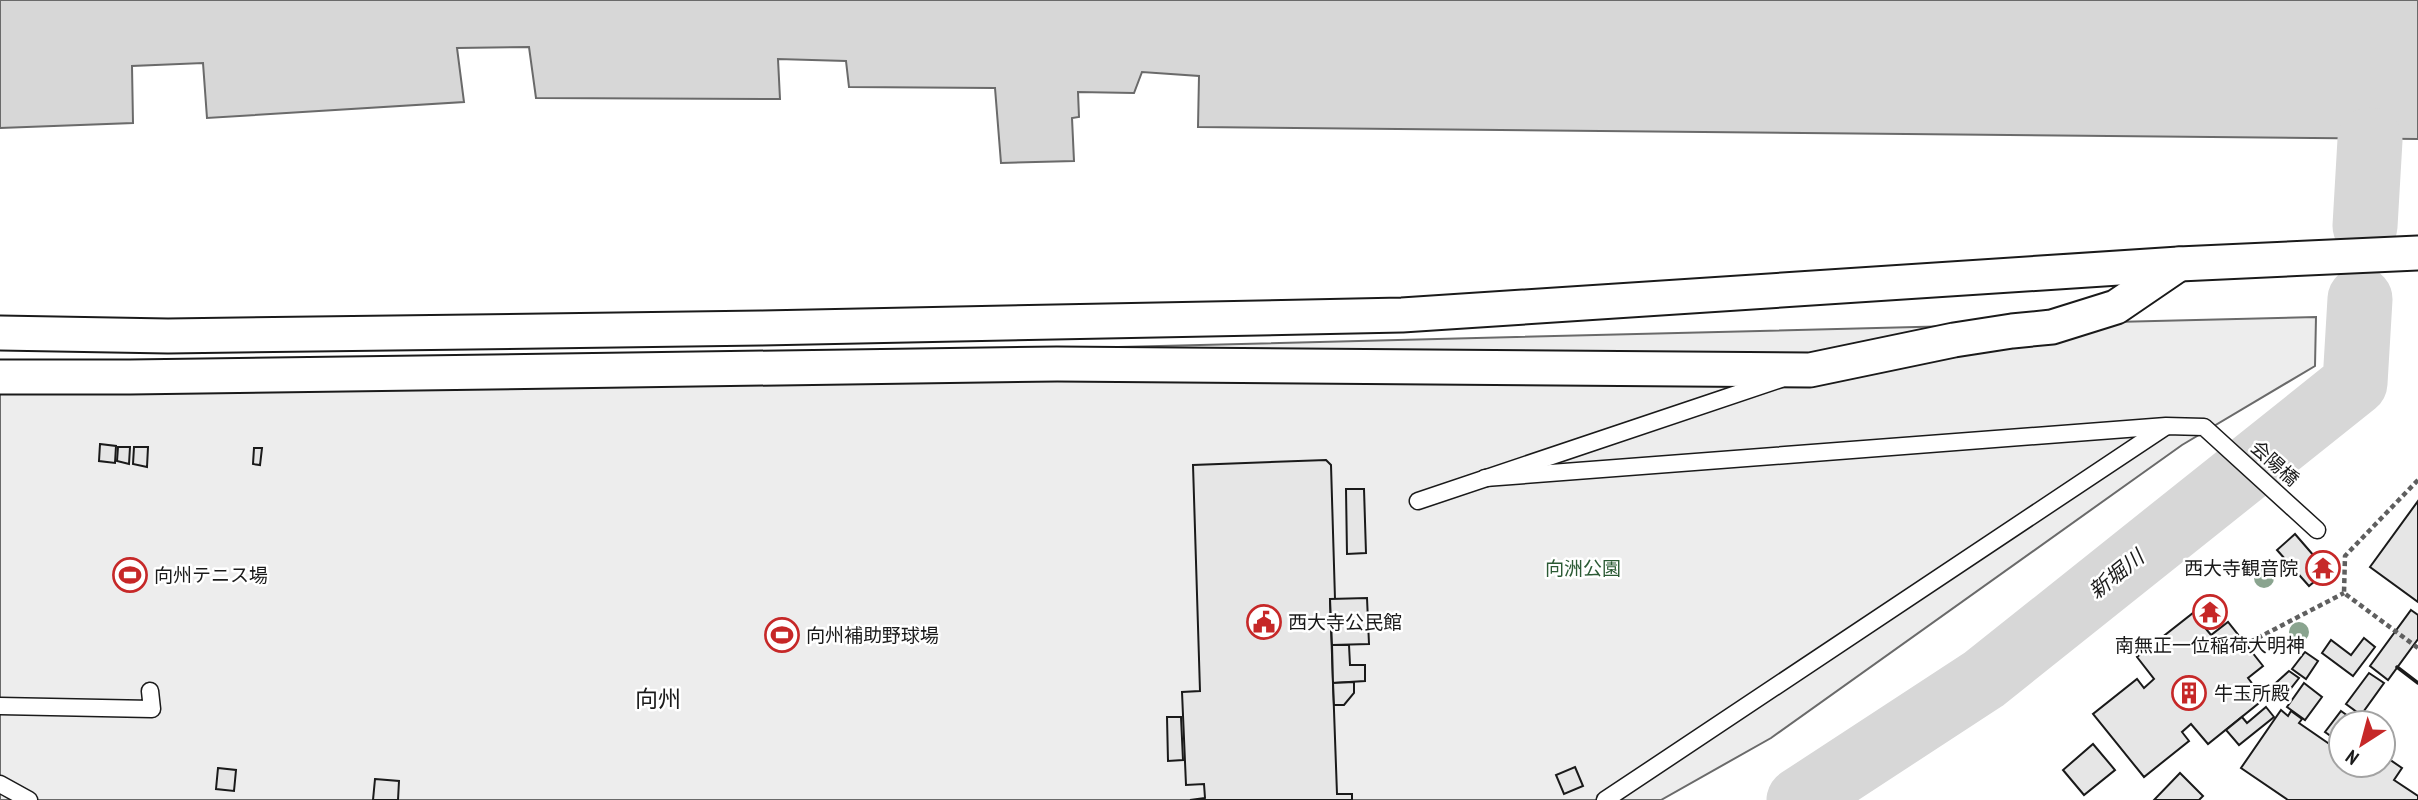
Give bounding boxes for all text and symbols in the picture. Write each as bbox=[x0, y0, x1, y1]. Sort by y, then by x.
street label: 会陽橋 bbox=[2246, 435, 2304, 491]
water label: 新堀川 bbox=[2083, 542, 2151, 604]
temple icon: 西大寺観音院 bbox=[2304, 549, 2342, 587]
sports icon: 向州テニス場 bbox=[111, 556, 149, 594]
park label: 向洲公園 bbox=[1545, 556, 1621, 580]
place label: 西大寺観音院 bbox=[2184, 556, 2298, 580]
place label: 向州テニス場 bbox=[154, 563, 268, 587]
temple icon: 南無正一位稲荷大明神 bbox=[2191, 593, 2229, 631]
public building icon: 西大寺公民館 bbox=[1245, 603, 1283, 641]
place label: 西大寺公民館 bbox=[1288, 610, 1402, 634]
sports icon: 向州補助野球場 bbox=[763, 616, 801, 654]
place label: 向州補助野球場 bbox=[806, 623, 939, 647]
place label: 南無正一位稲荷大明神 bbox=[2115, 633, 2305, 657]
building icon: 牛玉所殿 bbox=[2170, 674, 2208, 712]
place label: 牛玉所殿 bbox=[2214, 681, 2290, 705]
district label: 向州 bbox=[635, 684, 681, 713]
north arrow bbox=[2327, 709, 2397, 779]
text: N bbox=[2341, 745, 2363, 770]

